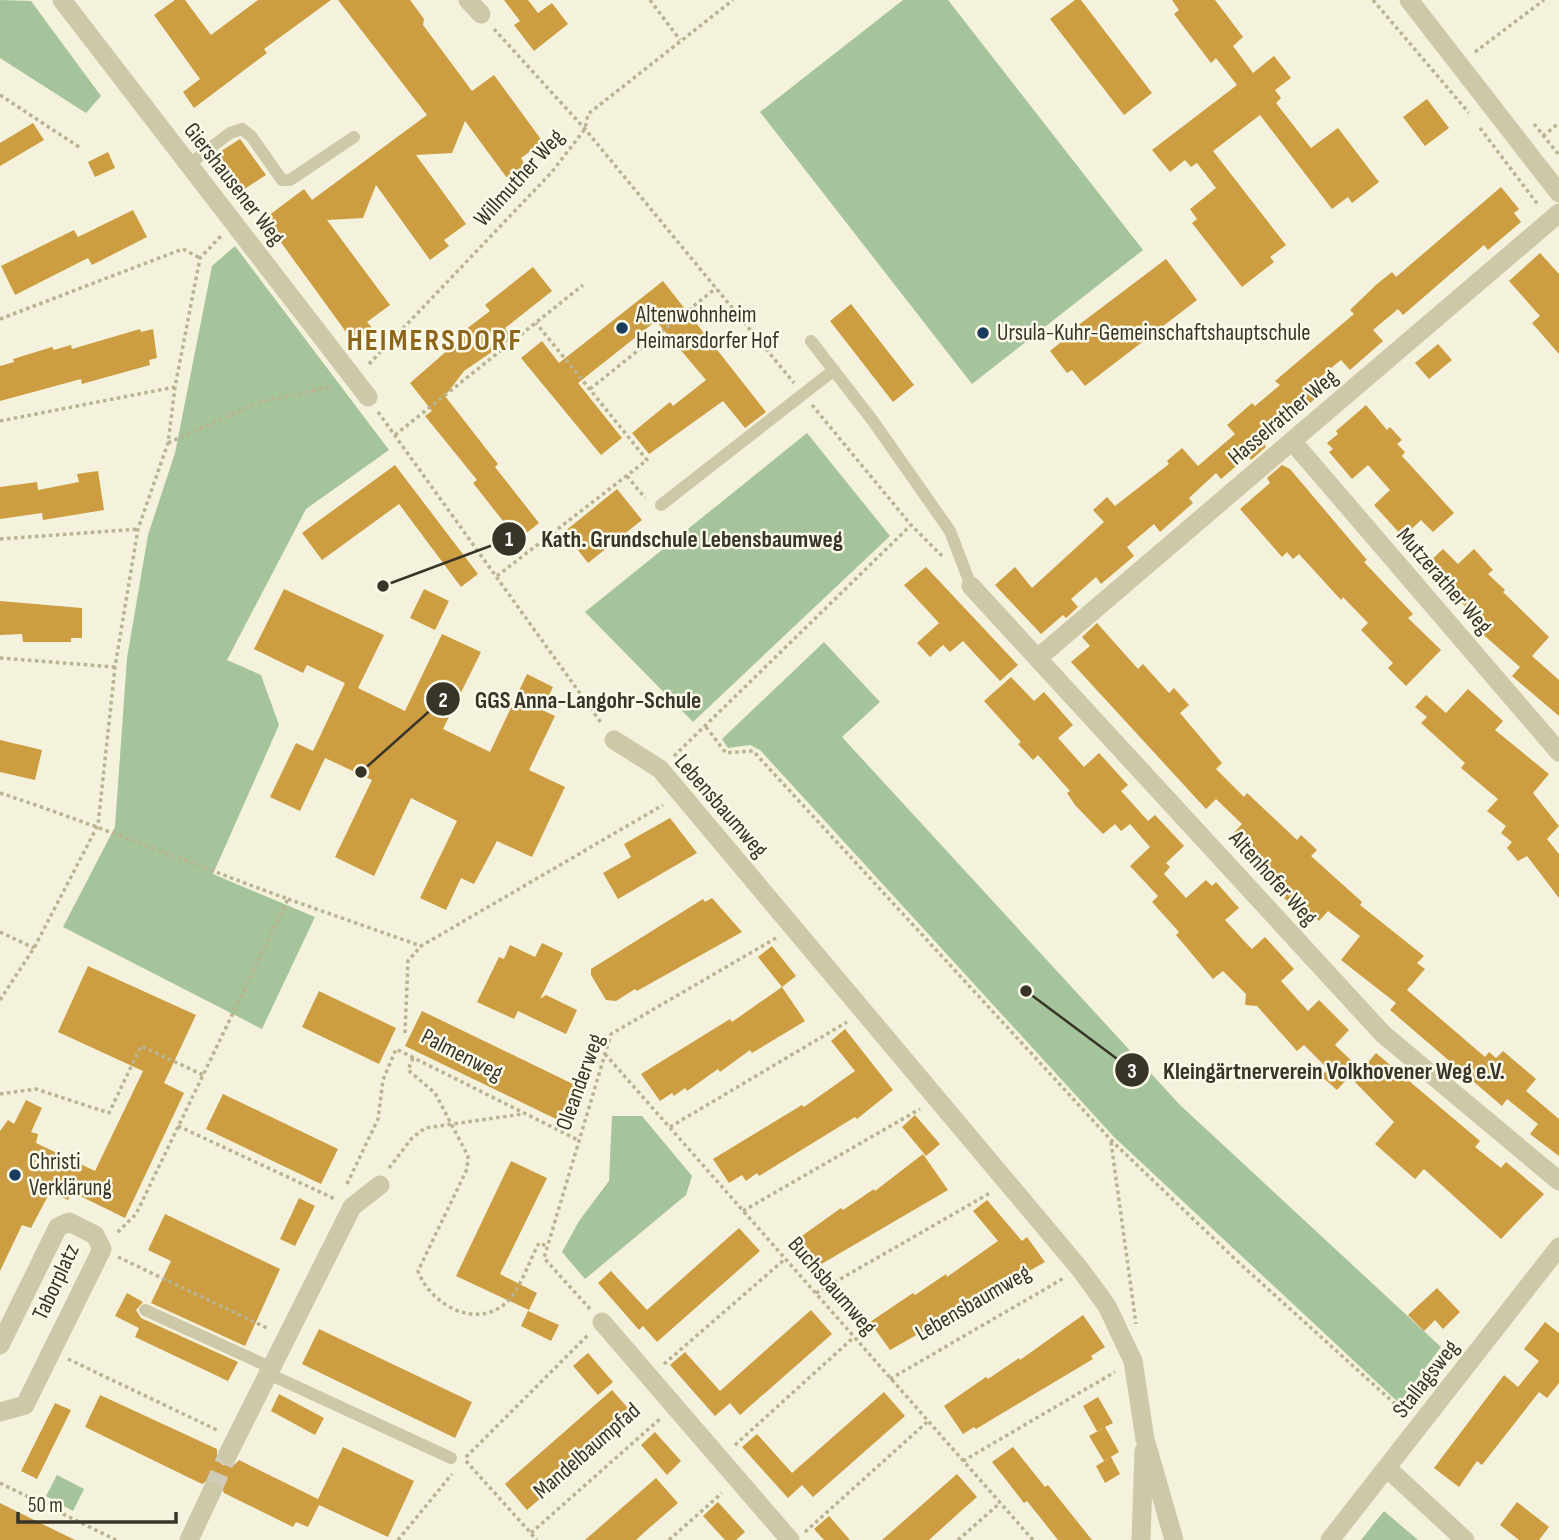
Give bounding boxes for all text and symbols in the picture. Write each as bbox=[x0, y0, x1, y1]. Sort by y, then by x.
street label: Giershausener Weg bbox=[177, 117, 291, 251]
street label: Willmuther Weg bbox=[468, 123, 570, 233]
place label: Altenwohnheim Heimarsdorfer Hof bbox=[635, 301, 779, 355]
place label: Ursula-Kuhr-Gemeinschaftshauptschule bbox=[997, 319, 1311, 347]
marker: Altenwohnheim Heimarsdorfer Hof bbox=[614, 320, 630, 336]
district label: HEIMERSDORF bbox=[347, 323, 523, 359]
marker: Ursula-Kuhr-Gemeinschaftshauptschule bbox=[975, 325, 991, 341]
street label: Hasselrather Weg bbox=[1222, 363, 1344, 471]
callout: Kath. Grundschule Lebensbaumweg bbox=[492, 517, 857, 562]
street label: Mutzerather Weg bbox=[1390, 522, 1498, 640]
text: Kath. Grundschule Lebensbaumweg bbox=[541, 525, 843, 554]
text: 1 bbox=[505, 527, 513, 552]
callout: GGS Anna-Langohr-Schule bbox=[425, 677, 715, 722]
text: GGS Anna-Langohr-Schule bbox=[475, 686, 701, 715]
text: 2 bbox=[438, 688, 448, 713]
street label: Lebensbaumweg bbox=[668, 748, 774, 864]
street label: Altenhofer Weg bbox=[1222, 824, 1323, 931]
street label: Palmenweg bbox=[417, 1023, 507, 1087]
street label: Oleanderweg bbox=[550, 1030, 610, 1134]
callout: Kleingärtnerverein Volkhovener Weg e.V. bbox=[1114, 1048, 1519, 1093]
text: Kleingärtnerverein Volkhovener Weg e.V. bbox=[1163, 1057, 1505, 1086]
text: 3 bbox=[1127, 1059, 1137, 1084]
place label: Christi Verklärung bbox=[29, 1148, 112, 1202]
marker: Christi Verklärung bbox=[7, 1167, 23, 1183]
street label: Buchsbaumweg bbox=[782, 1231, 882, 1341]
street label: Taborplatz bbox=[26, 1240, 86, 1324]
street label: Lebensbaumweg bbox=[910, 1259, 1036, 1347]
street label: Stallagsweg bbox=[1387, 1334, 1465, 1424]
street label: Mandelbaumpfad bbox=[528, 1397, 646, 1505]
scale bar bbox=[18, 1480, 175, 1524]
text: 50 m bbox=[28, 1493, 63, 1518]

